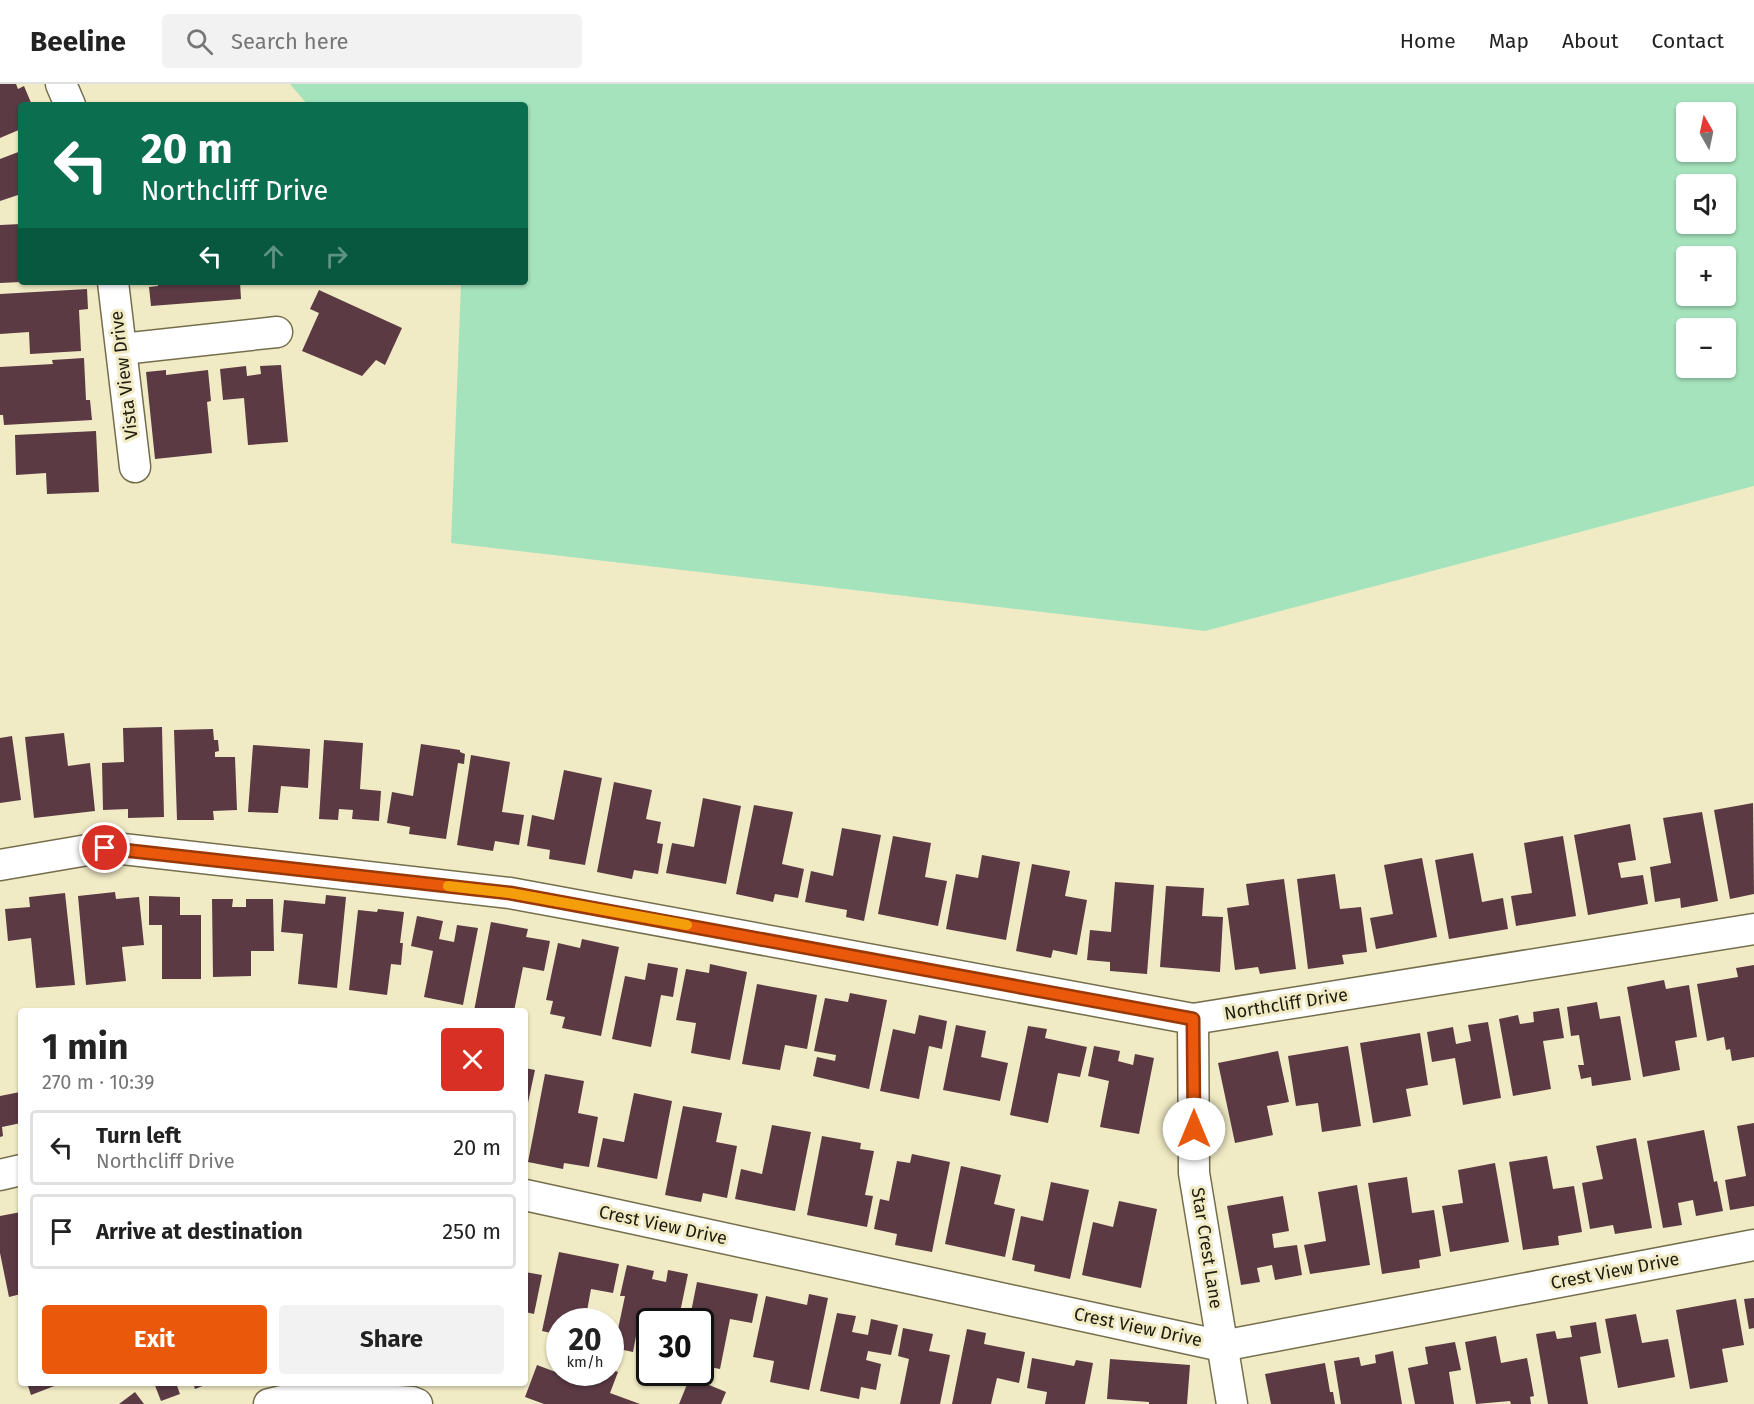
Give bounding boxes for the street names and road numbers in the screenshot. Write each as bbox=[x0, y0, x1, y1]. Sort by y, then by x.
street label: Vista View Drive bbox=[105, 310, 143, 440]
street label: Northcliff Drive bbox=[1223, 983, 1349, 1025]
street label: Star Crest Lane bbox=[1187, 1186, 1227, 1310]
street label: Crest View Drive bbox=[597, 1201, 729, 1249]
street label: Crest View Drive bbox=[1549, 1248, 1681, 1294]
street label: Crest View Drive bbox=[1072, 1303, 1204, 1351]

